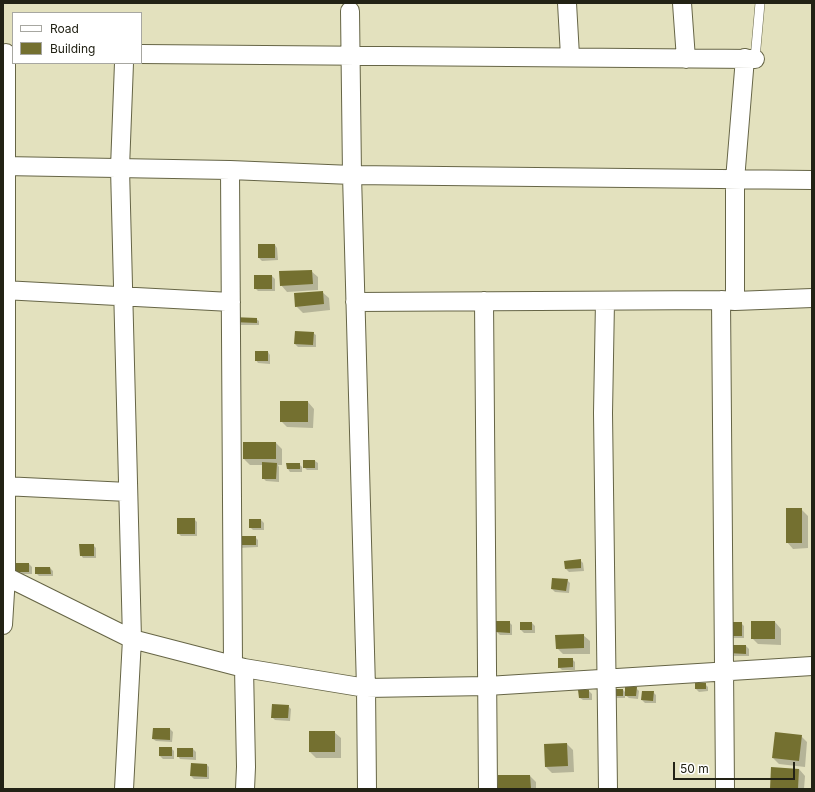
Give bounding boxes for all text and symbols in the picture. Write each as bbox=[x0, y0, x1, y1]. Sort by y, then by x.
legend bbox=[12, 12, 142, 64]
text: Road bbox=[50, 21, 79, 36]
text: Building bbox=[50, 41, 95, 56]
scale bar bbox=[675, 754, 797, 780]
text: 50 m bbox=[680, 761, 709, 776]

